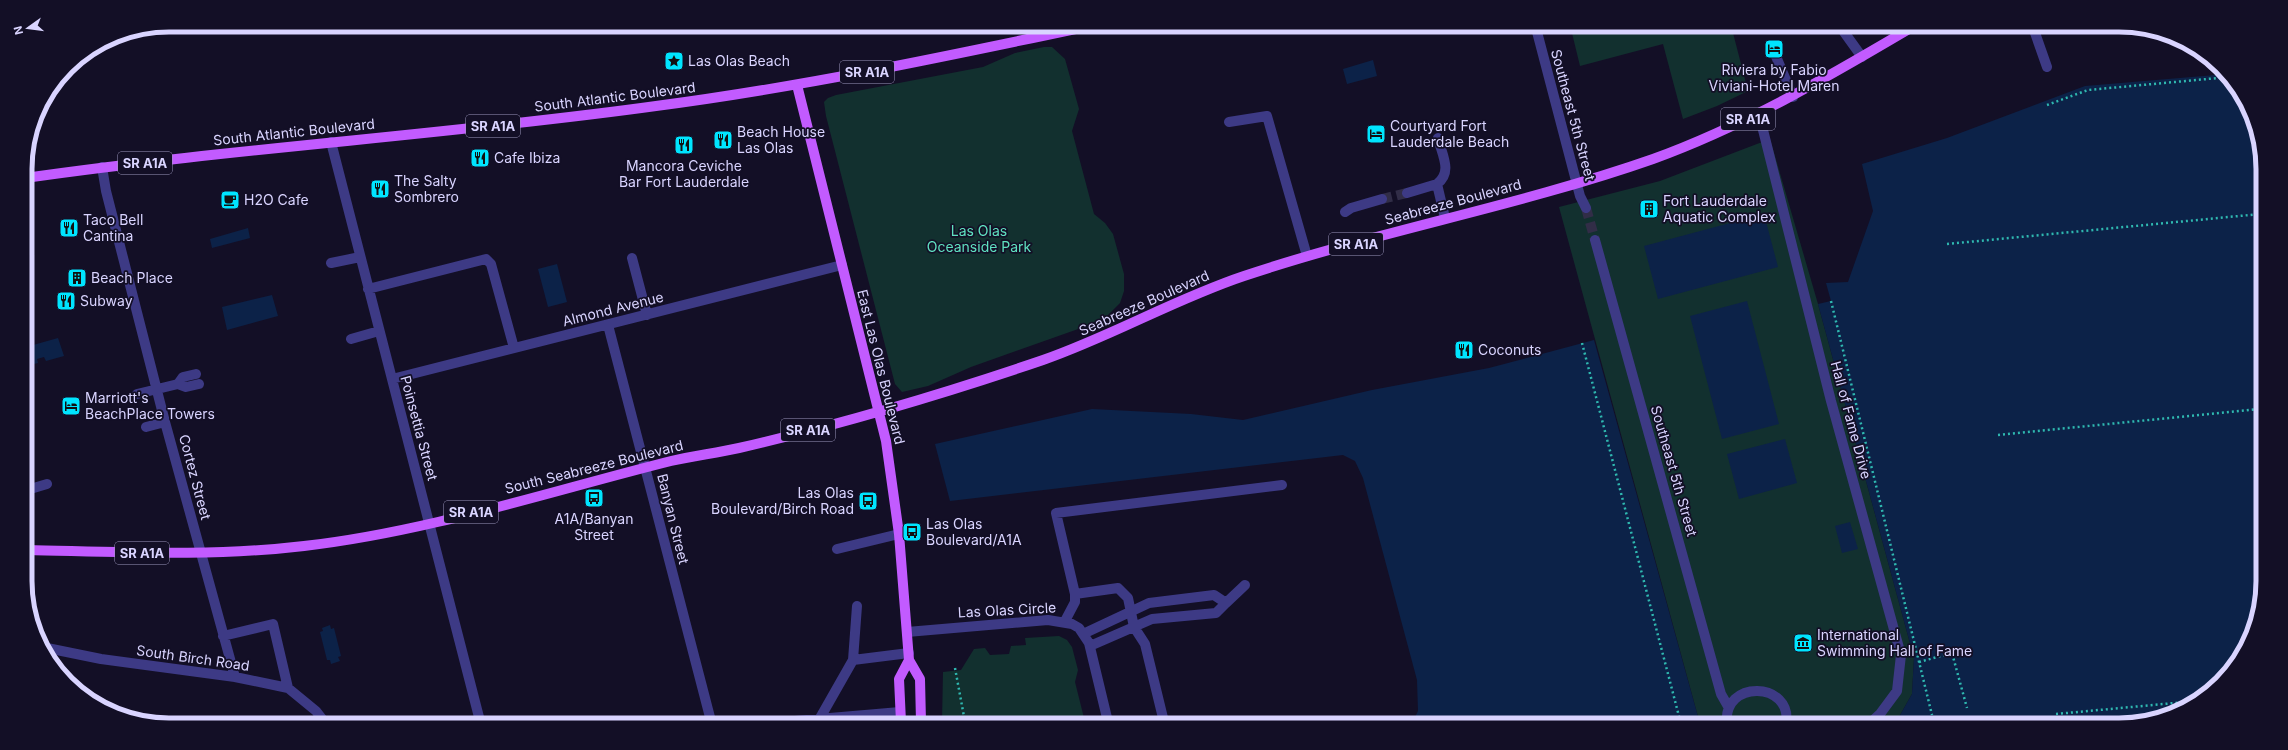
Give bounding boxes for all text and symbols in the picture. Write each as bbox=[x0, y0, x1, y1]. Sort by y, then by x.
north arrow bbox=[8, 8, 48, 48]
text: N bbox=[10, 25, 26, 36]
hotel icon: Riviera by Fabio Viviani-Hotel Maren bbox=[1763, 38, 1785, 60]
street label: Southeast 5th Street bbox=[1548, 47, 1599, 183]
place icon: Las Olas Beach bbox=[663, 50, 685, 72]
place label: Las Olas Beach bbox=[688, 52, 790, 69]
road number: SR A1A bbox=[840, 61, 894, 83]
place label: Riviera by Fabio Viviani-Hotel Maren bbox=[1709, 61, 1839, 94]
street label: South Atlantic Boulevard bbox=[533, 78, 696, 115]
road number: SR A1A bbox=[1721, 108, 1775, 130]
street label: South Atlantic Boulevard bbox=[212, 115, 376, 148]
road number: SR A1A bbox=[466, 115, 520, 137]
place label: Courtyard Fort Lauderdale Beach bbox=[1390, 117, 1509, 150]
place label: Beach House Las Olas bbox=[737, 123, 825, 156]
hotel icon: Courtyard Fort Lauderdale Beach bbox=[1365, 123, 1387, 145]
restaurant icon: Beach House Las Olas bbox=[712, 129, 734, 151]
restaurant icon: Mancora Ceviche Bar Fort Lauderdale bbox=[673, 134, 695, 156]
restaurant icon: Cafe Ibiza bbox=[469, 147, 491, 169]
place label: Cafe Ibiza bbox=[494, 149, 560, 166]
road number: SR A1A bbox=[118, 152, 172, 174]
place label: Mancora Ceviche Bar Fort Lauderdale bbox=[619, 157, 749, 190]
place label: The Salty Sombrero bbox=[394, 172, 459, 205]
street label: Seabreeze Boulevard bbox=[1383, 175, 1523, 228]
restaurant icon: The Salty Sombrero bbox=[369, 178, 391, 200]
cafe icon: H2O Cafe bbox=[219, 189, 241, 211]
place label: H2O Cafe bbox=[244, 191, 309, 208]
place label: Fort Lauderdale Aquatic Complex bbox=[1663, 192, 1776, 225]
building icon: Fort Lauderdale Aquatic Complex bbox=[1638, 198, 1660, 220]
place label: Taco Bell Cantina bbox=[83, 211, 143, 244]
restaurant icon: Taco Bell Cantina bbox=[58, 217, 80, 239]
park label: Las Olas Oceanside Park bbox=[927, 222, 1032, 255]
road number: SR A1A bbox=[1329, 233, 1383, 255]
street label: Seabreeze Boulevard bbox=[1076, 266, 1212, 339]
building icon: Beach Place bbox=[66, 267, 88, 289]
place label: Beach Place bbox=[91, 269, 173, 286]
street label: Almond Avenue bbox=[561, 288, 665, 329]
street label: East Las Olas Boulevard bbox=[854, 288, 909, 446]
restaurant icon: Subway bbox=[55, 290, 77, 312]
place label: Subway bbox=[80, 292, 133, 309]
restaurant icon: Coconuts bbox=[1453, 339, 1475, 361]
place label: Coconuts bbox=[1478, 341, 1541, 358]
street label: Hall of Fame Drive bbox=[1828, 359, 1875, 481]
street label: Poinsettia Street bbox=[397, 374, 442, 483]
place label: Marriott's BeachPlace Towers bbox=[85, 389, 215, 422]
hotel icon: Marriott's BeachPlace Towers bbox=[60, 395, 82, 417]
street label: Southeast 5th Street bbox=[1648, 403, 1701, 539]
road number: SR A1A bbox=[781, 419, 835, 441]
street label: Cortez Street bbox=[176, 432, 215, 522]
street label: South Seabreeze Boulevard bbox=[503, 436, 685, 497]
street label: Banyan Street bbox=[654, 472, 693, 566]
place label: Las Olas Boulevard/Birch Road bbox=[711, 484, 854, 517]
bus stop icon: A1A/Banyan Street bbox=[583, 487, 605, 509]
bus stop icon: Las Olas Boulevard/Birch Road bbox=[857, 490, 879, 512]
road number: SR A1A bbox=[444, 501, 498, 523]
place label: A1A/Banyan Street bbox=[555, 510, 633, 543]
place label: Las Olas Boulevard/A1A bbox=[926, 515, 1022, 548]
bus stop icon: Las Olas Boulevard/A1A bbox=[901, 521, 923, 543]
road number: SR A1A bbox=[115, 542, 169, 564]
street label: Las Olas Circle bbox=[957, 598, 1057, 621]
place label: International Swimming Hall of Fame bbox=[1817, 626, 1972, 659]
museum icon: International Swimming Hall of Fame bbox=[1792, 632, 1814, 654]
street label: South Birch Road bbox=[135, 641, 251, 674]

